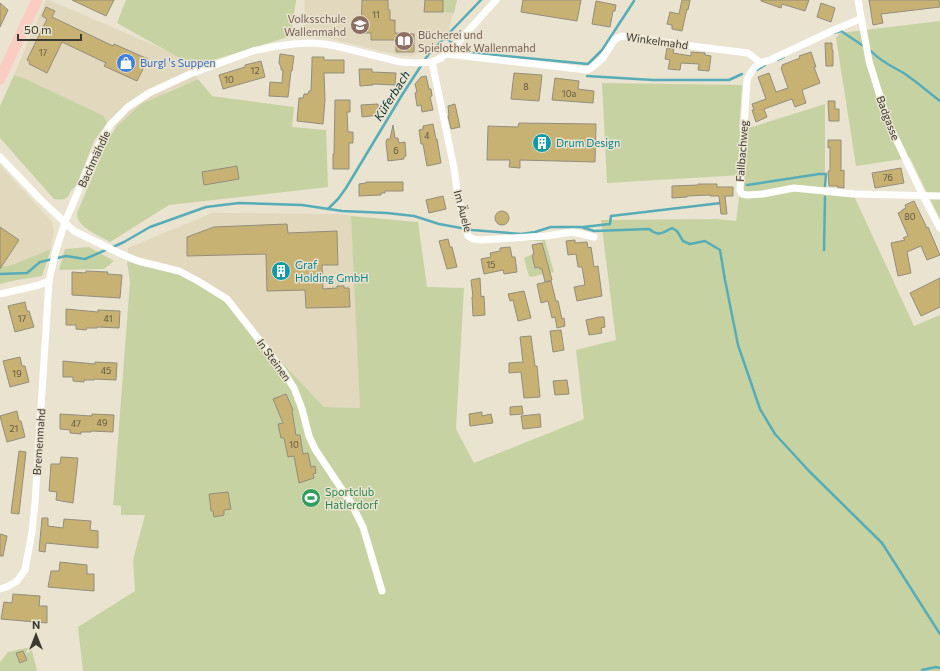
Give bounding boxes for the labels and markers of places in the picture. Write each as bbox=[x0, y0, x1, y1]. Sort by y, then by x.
place label: Volksschule Wallenmahd bbox=[284, 12, 346, 38]
school or university icon: Volksschule Wallenmahd bbox=[349, 14, 371, 36]
place label: Bücherei und Spielothek Wallenmahd bbox=[418, 28, 536, 54]
library icon: Bücherei und Spielothek Wallenmahd bbox=[393, 30, 415, 52]
shop icon: Burgl 's Suppen bbox=[115, 52, 137, 74]
place label: Burgl 's Suppen bbox=[140, 56, 216, 69]
building icon: Drum Design bbox=[531, 132, 553, 154]
place label: Drum Design bbox=[556, 136, 620, 149]
place label: Graf Holding GmbH bbox=[295, 258, 369, 284]
building icon: Graf Holding GmbH bbox=[270, 260, 292, 282]
place label: Sportclub Hatlerdorf bbox=[325, 485, 379, 511]
sports icon: Sportclub Hatlerdorf bbox=[300, 487, 322, 509]

